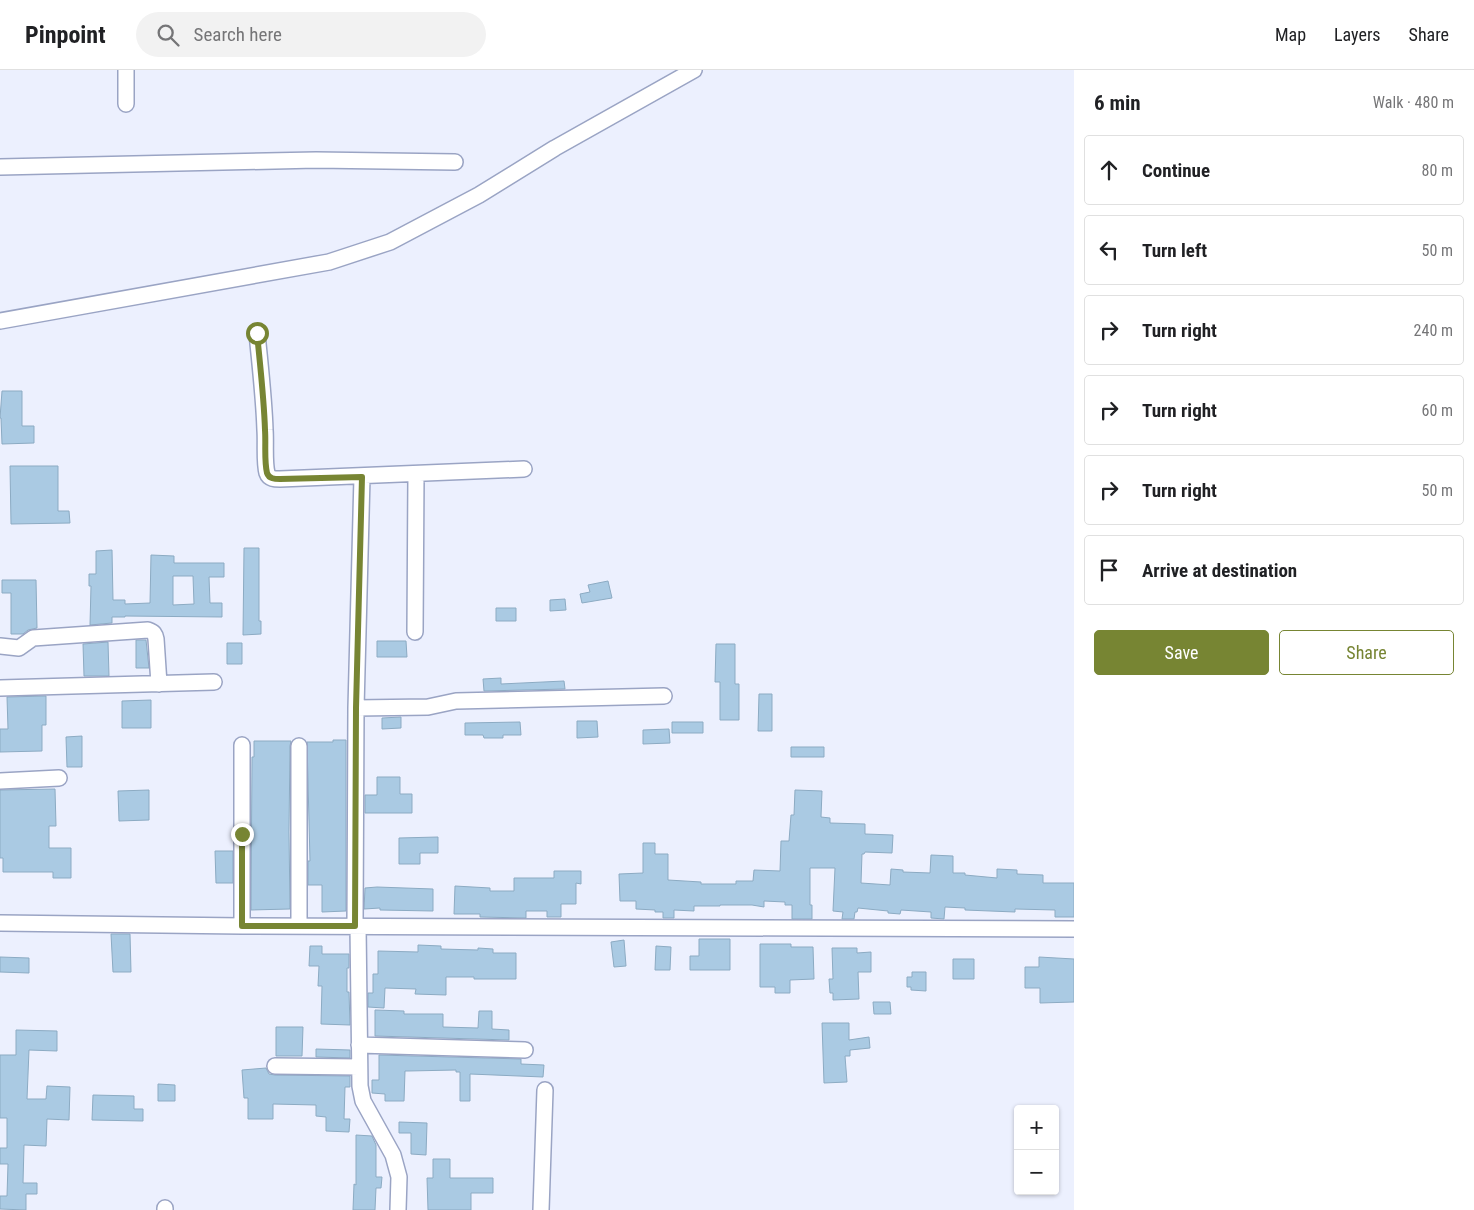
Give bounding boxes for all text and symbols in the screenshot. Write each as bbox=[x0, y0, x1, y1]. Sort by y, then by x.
search box bbox=[136, 12, 486, 57]
text: Pinpoint bbox=[25, 21, 106, 49]
icon: search bbox=[154, 21, 182, 49]
text: Search here bbox=[194, 23, 282, 46]
text: Map bbox=[1275, 24, 1306, 45]
text: Layers bbox=[1334, 24, 1381, 45]
text: Share bbox=[1409, 24, 1449, 45]
text: 6 min bbox=[1094, 91, 1141, 115]
text: Walk · 480 m bbox=[1373, 93, 1454, 112]
icon: ahead bbox=[1095, 156, 1123, 184]
text: Continue bbox=[1142, 159, 1210, 182]
text: 80 m bbox=[1421, 161, 1453, 180]
icon: left bbox=[1095, 236, 1123, 264]
text: Turn left bbox=[1142, 239, 1207, 262]
text: 50 m bbox=[1421, 241, 1453, 260]
icon: right bbox=[1095, 316, 1123, 344]
text: Turn right bbox=[1142, 319, 1217, 342]
text: 240 m bbox=[1414, 321, 1453, 340]
route start bbox=[246, 322, 269, 345]
icon: right bbox=[1095, 396, 1123, 424]
text: Turn right bbox=[1142, 399, 1217, 422]
text: 60 m bbox=[1421, 401, 1453, 420]
icon: right bbox=[1095, 476, 1123, 504]
text: Turn right bbox=[1142, 479, 1217, 502]
text: 50 m bbox=[1421, 481, 1453, 500]
icon: arrive bbox=[1095, 556, 1123, 584]
text: Arrive at destination bbox=[1142, 559, 1297, 582]
button: Save bbox=[1094, 630, 1269, 675]
button: Share bbox=[1279, 630, 1454, 675]
route end bbox=[231, 823, 254, 846]
map controls bbox=[1014, 1105, 1059, 1195]
button: + bbox=[1014, 1105, 1059, 1150]
button: − bbox=[1014, 1150, 1059, 1195]

